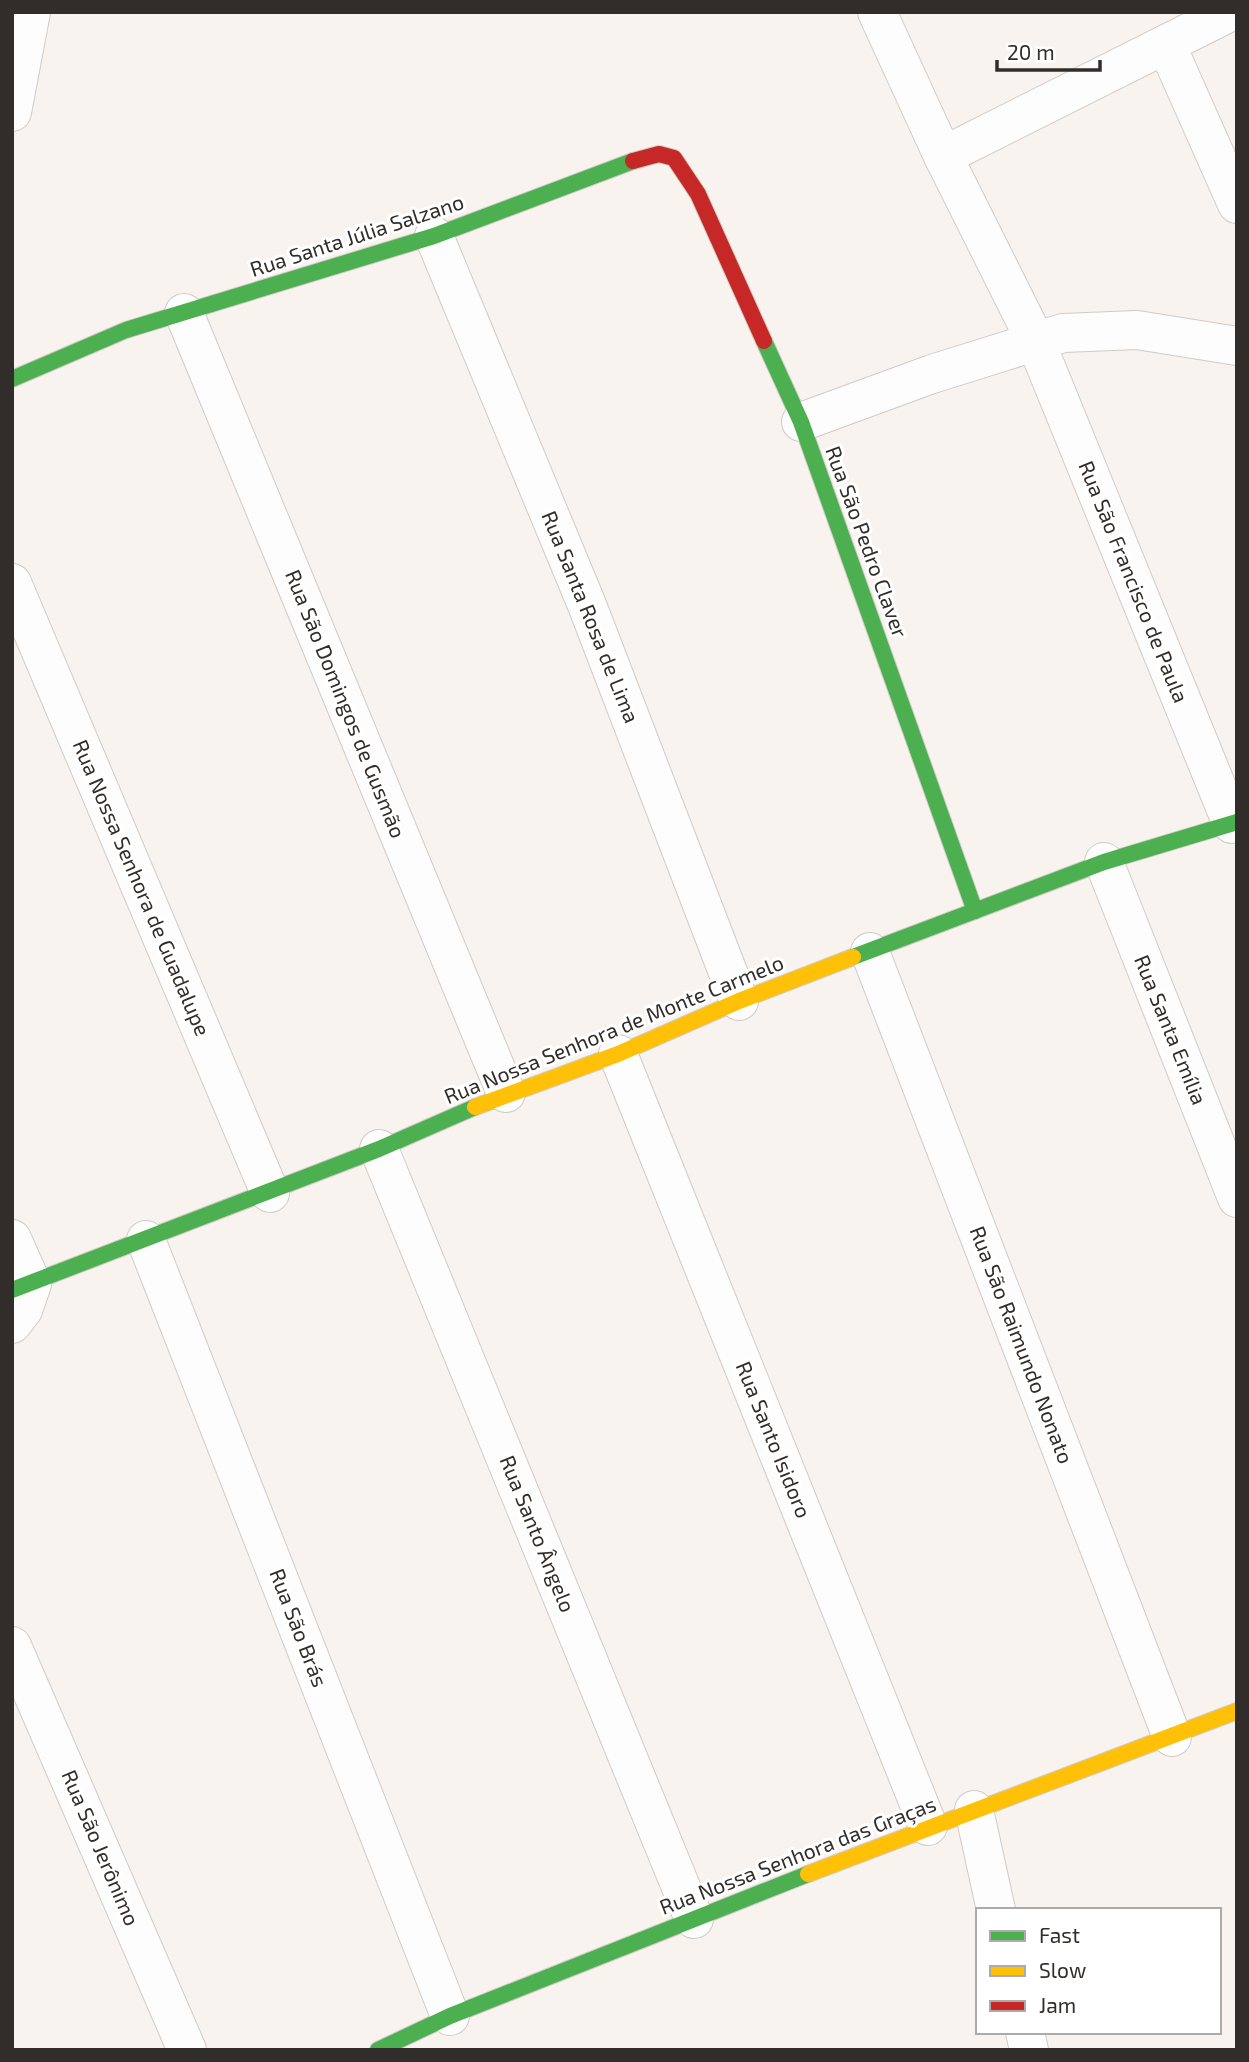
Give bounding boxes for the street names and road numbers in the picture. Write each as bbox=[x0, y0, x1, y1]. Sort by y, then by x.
street label: Rua Santa Júlia Salzano bbox=[247, 188, 467, 281]
street label: Rua São Pedro Claver bbox=[821, 442, 914, 641]
street label: Rua São Francisco de Paula bbox=[1074, 457, 1194, 706]
street label: Rua Santa Rosa de Lima bbox=[537, 507, 645, 726]
street label: Rua São Domingos de Gusmão bbox=[281, 566, 412, 841]
street label: Rua Nossa Senhora de Guadalupe bbox=[68, 736, 216, 1039]
street label: Rua Nossa Senhora de Monte Carmelo bbox=[440, 949, 787, 1108]
street label: Rua Santa Emília bbox=[1130, 951, 1213, 1108]
street label: Rua São Raimundo Nonato bbox=[966, 1222, 1079, 1467]
street label: Rua Santo Isidoro bbox=[732, 1357, 817, 1521]
street label: Rua Santo Ângelo bbox=[495, 1451, 581, 1616]
street label: Rua São Brás bbox=[265, 1565, 333, 1690]
street label: Rua São Jerônimo bbox=[57, 1766, 145, 1929]
street label: Rua Nossa Senhora das Graças bbox=[656, 1790, 940, 1921]

